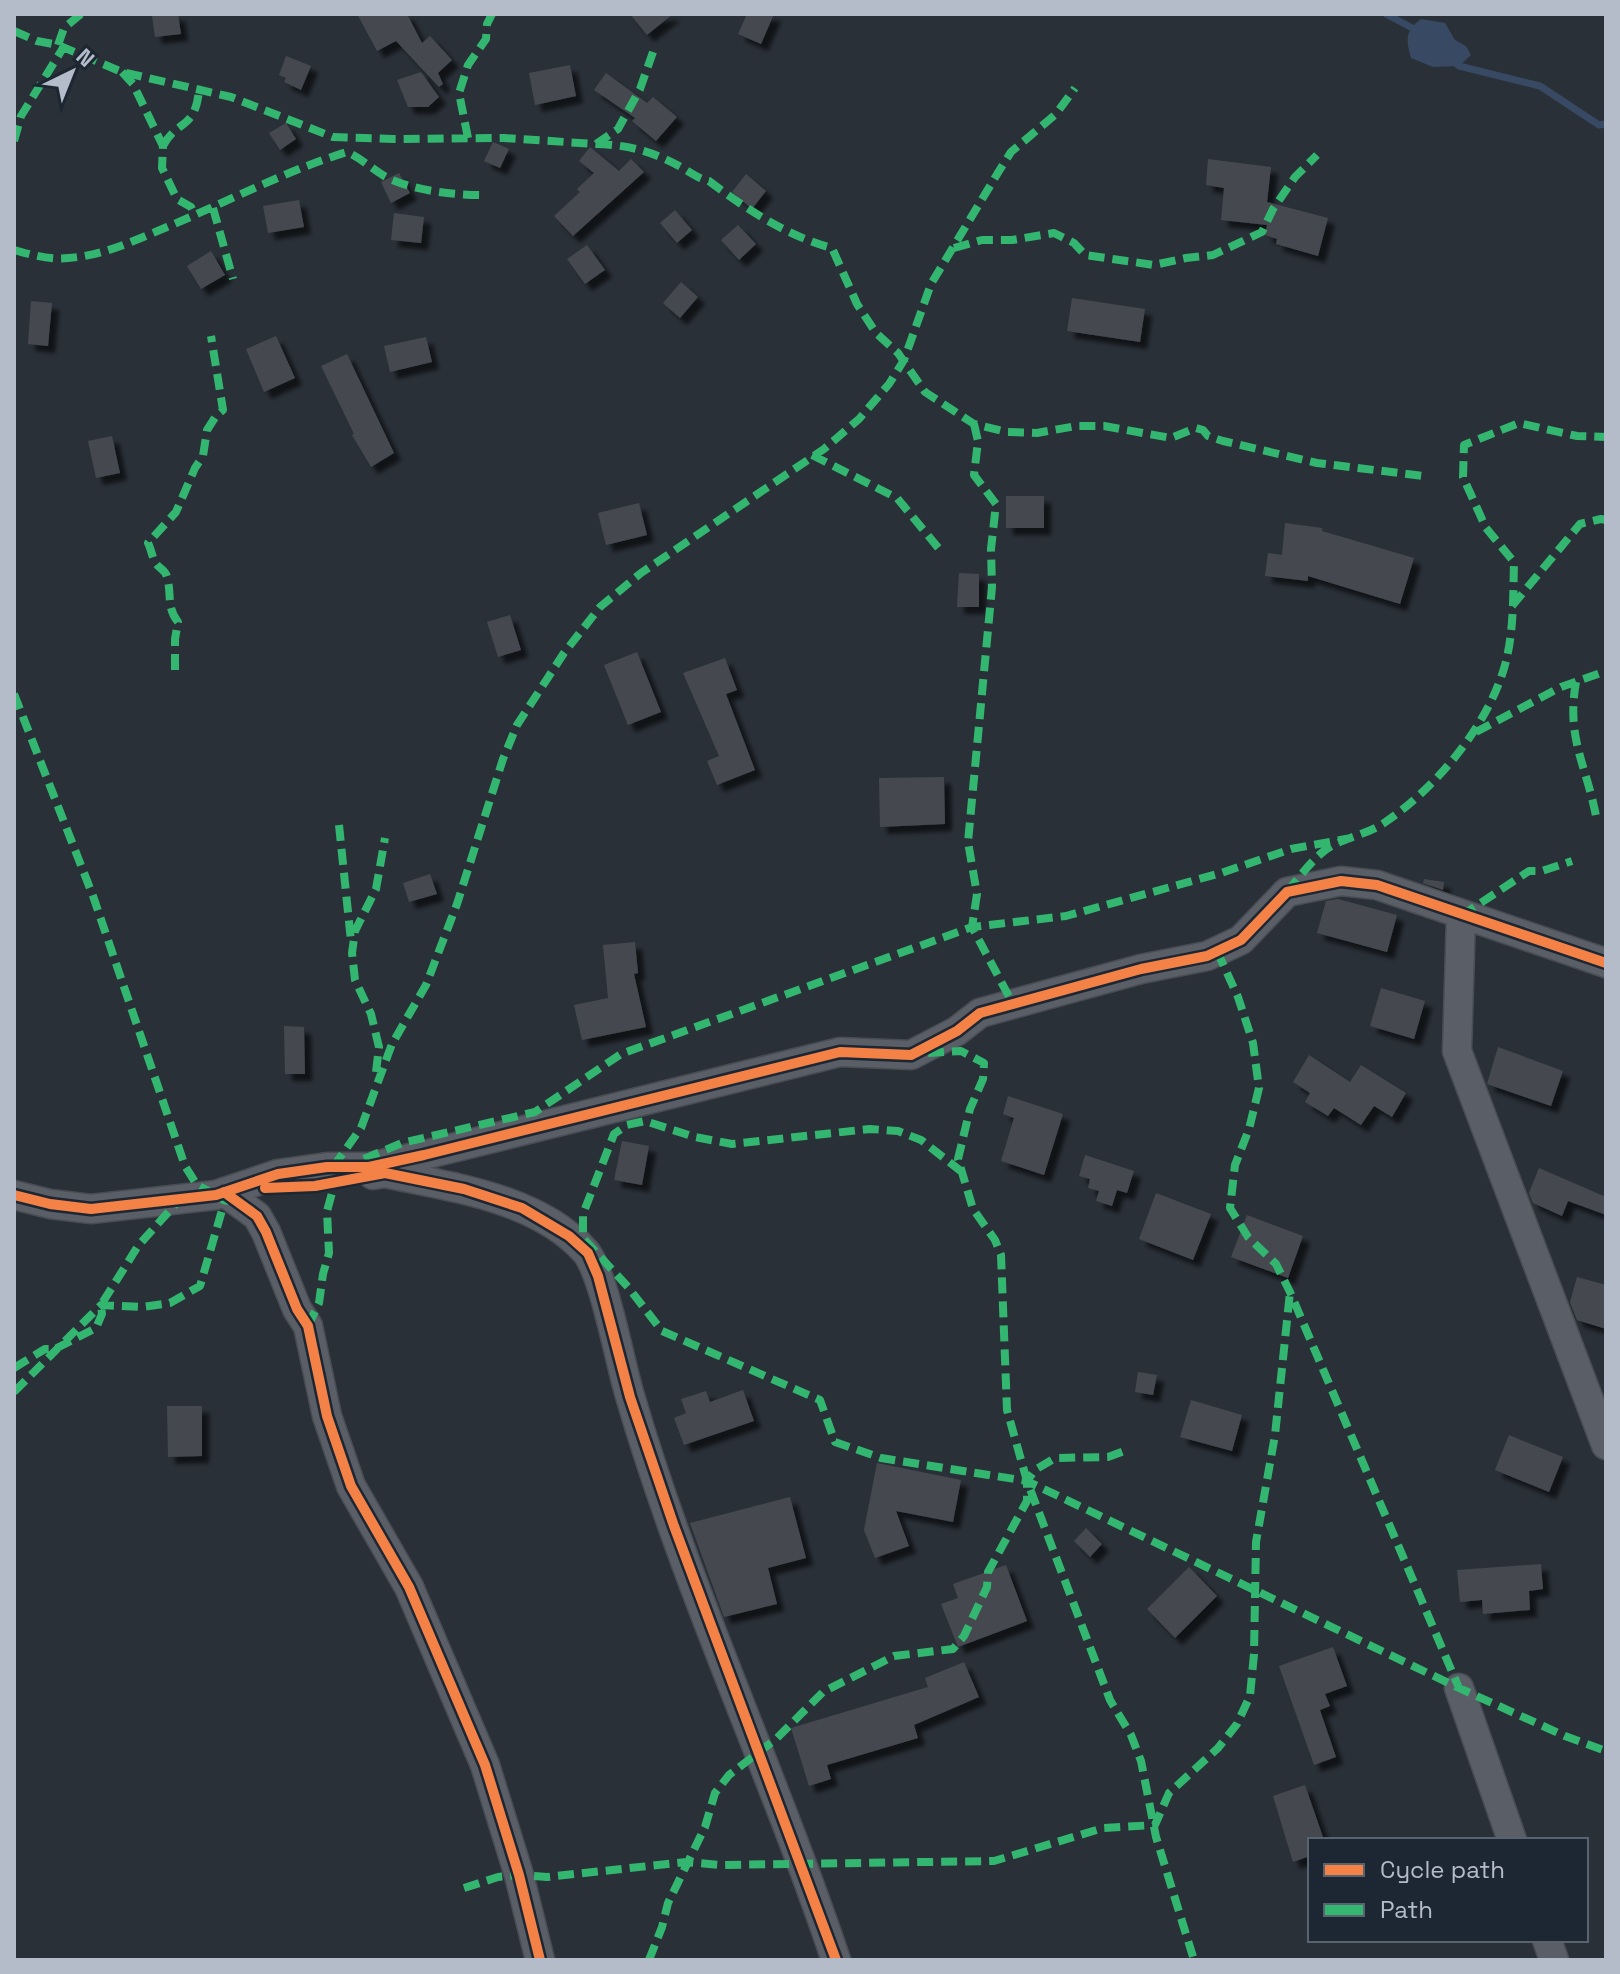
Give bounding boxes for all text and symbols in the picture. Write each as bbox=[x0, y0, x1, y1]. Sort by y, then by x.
north arrow bbox=[32, 32, 112, 112]
text: N bbox=[71, 42, 101, 73]
legend bbox=[1308, 1838, 1588, 1942]
text: Cycle path bbox=[1380, 1854, 1505, 1885]
text: Path bbox=[1380, 1894, 1433, 1925]

